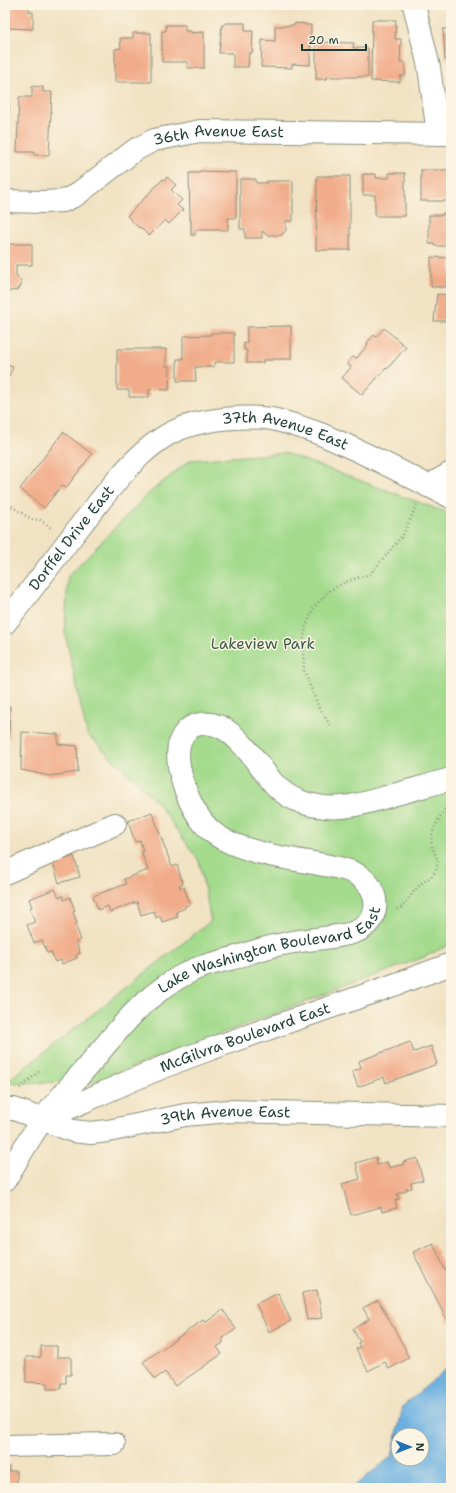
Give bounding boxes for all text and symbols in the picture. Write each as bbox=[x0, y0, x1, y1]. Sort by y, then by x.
scale bar bbox=[302, 26, 366, 52]
text: 20 m bbox=[308, 32, 339, 48]
street label: 36th Avenue East bbox=[151, 120, 284, 150]
street label: 37th Avenue East bbox=[221, 407, 352, 455]
street label: Dorffel Drive East bbox=[24, 481, 119, 594]
park label: Lakeview Park bbox=[211, 634, 315, 654]
street label: Lake Washington Boulevard East bbox=[154, 905, 385, 998]
street label: McGilvra Boulevard East bbox=[157, 998, 333, 1077]
street label: 39th Avenue East bbox=[158, 1101, 291, 1130]
north arrow bbox=[390, 1427, 430, 1467]
text: N bbox=[412, 1443, 427, 1452]

